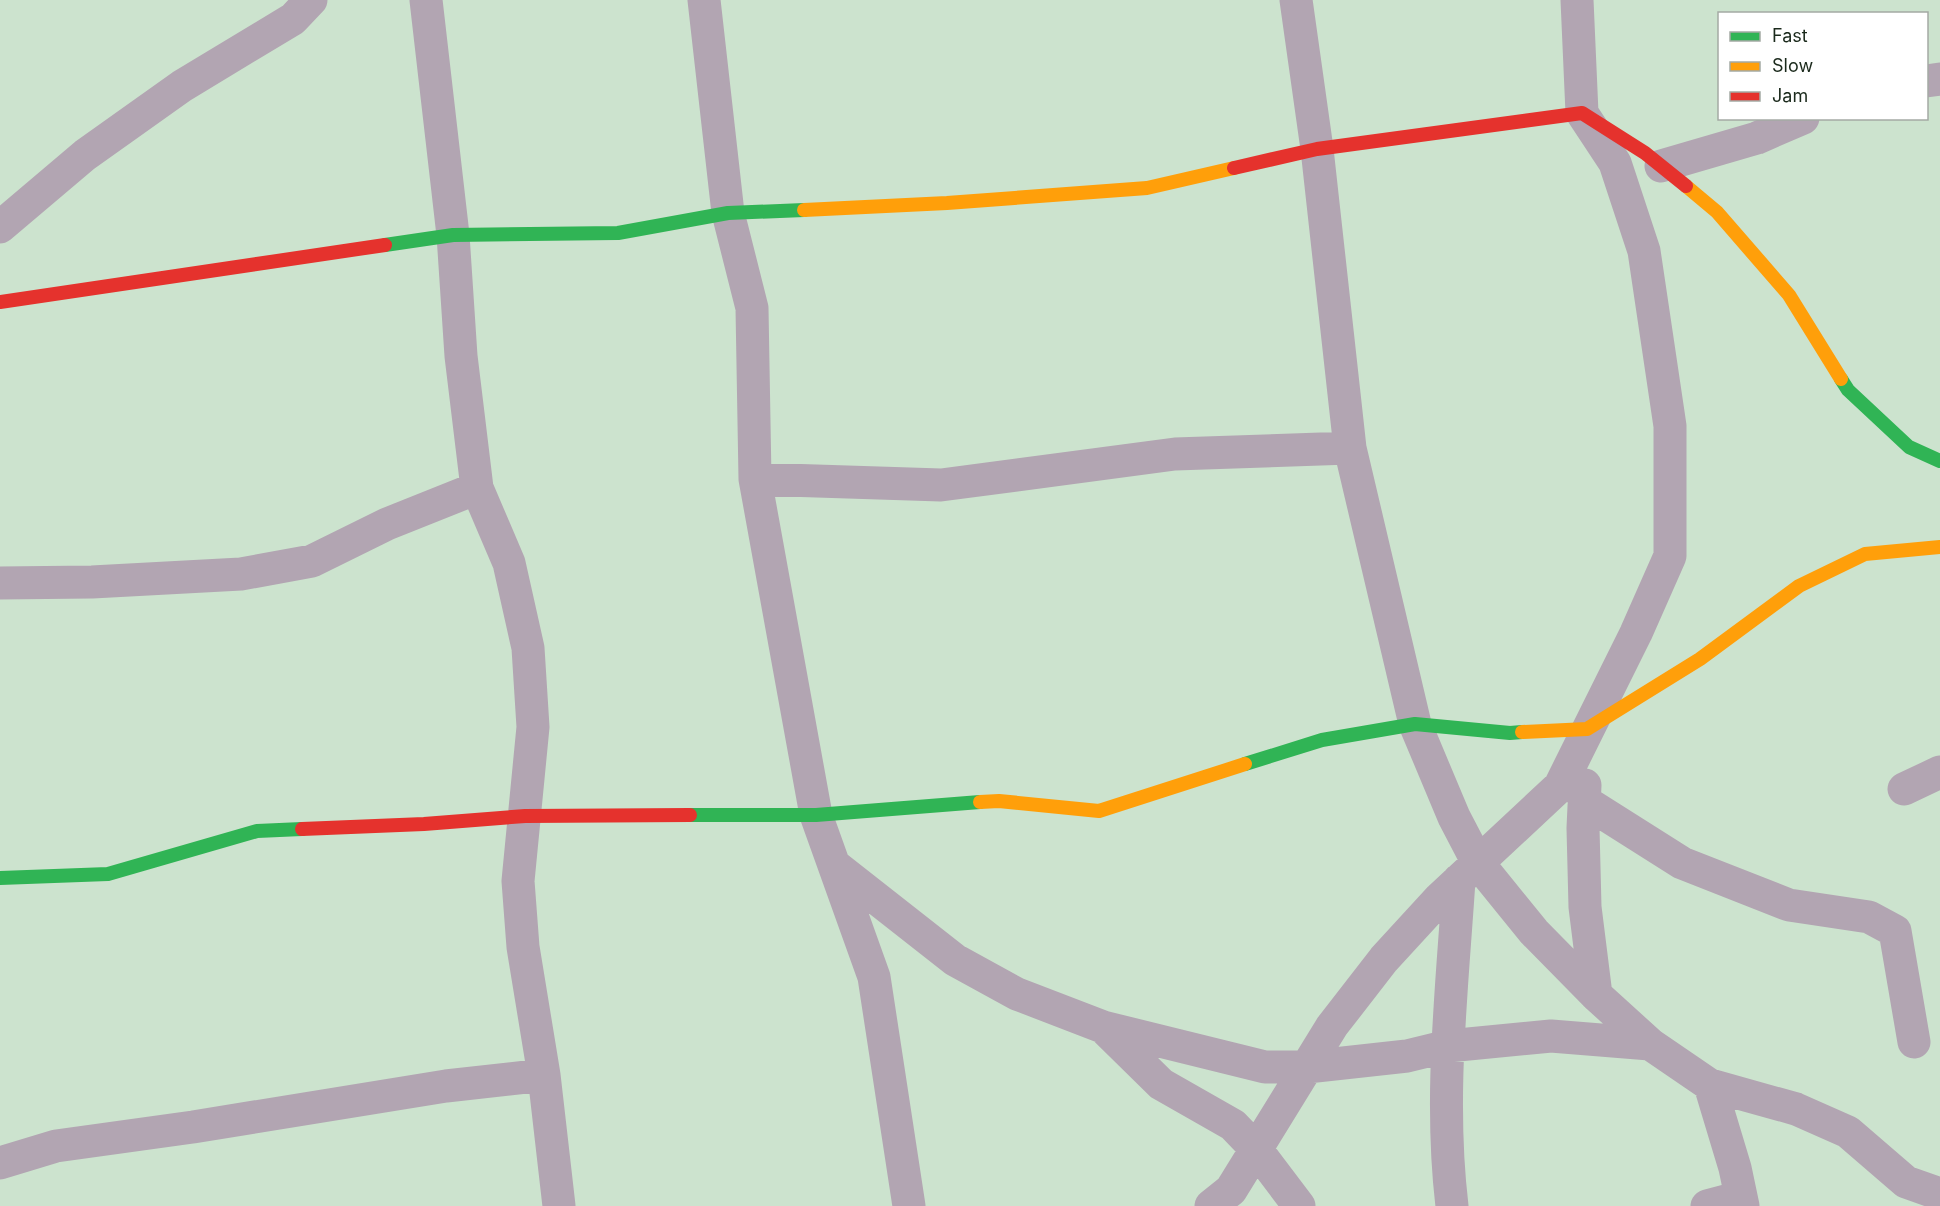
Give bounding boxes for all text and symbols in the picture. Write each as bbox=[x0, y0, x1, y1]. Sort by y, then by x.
legend bbox=[1718, 12, 1928, 120]
text: Fast bbox=[1772, 25, 1808, 46]
text: Slow bbox=[1772, 55, 1813, 76]
text: Jam bbox=[1772, 85, 1808, 106]

